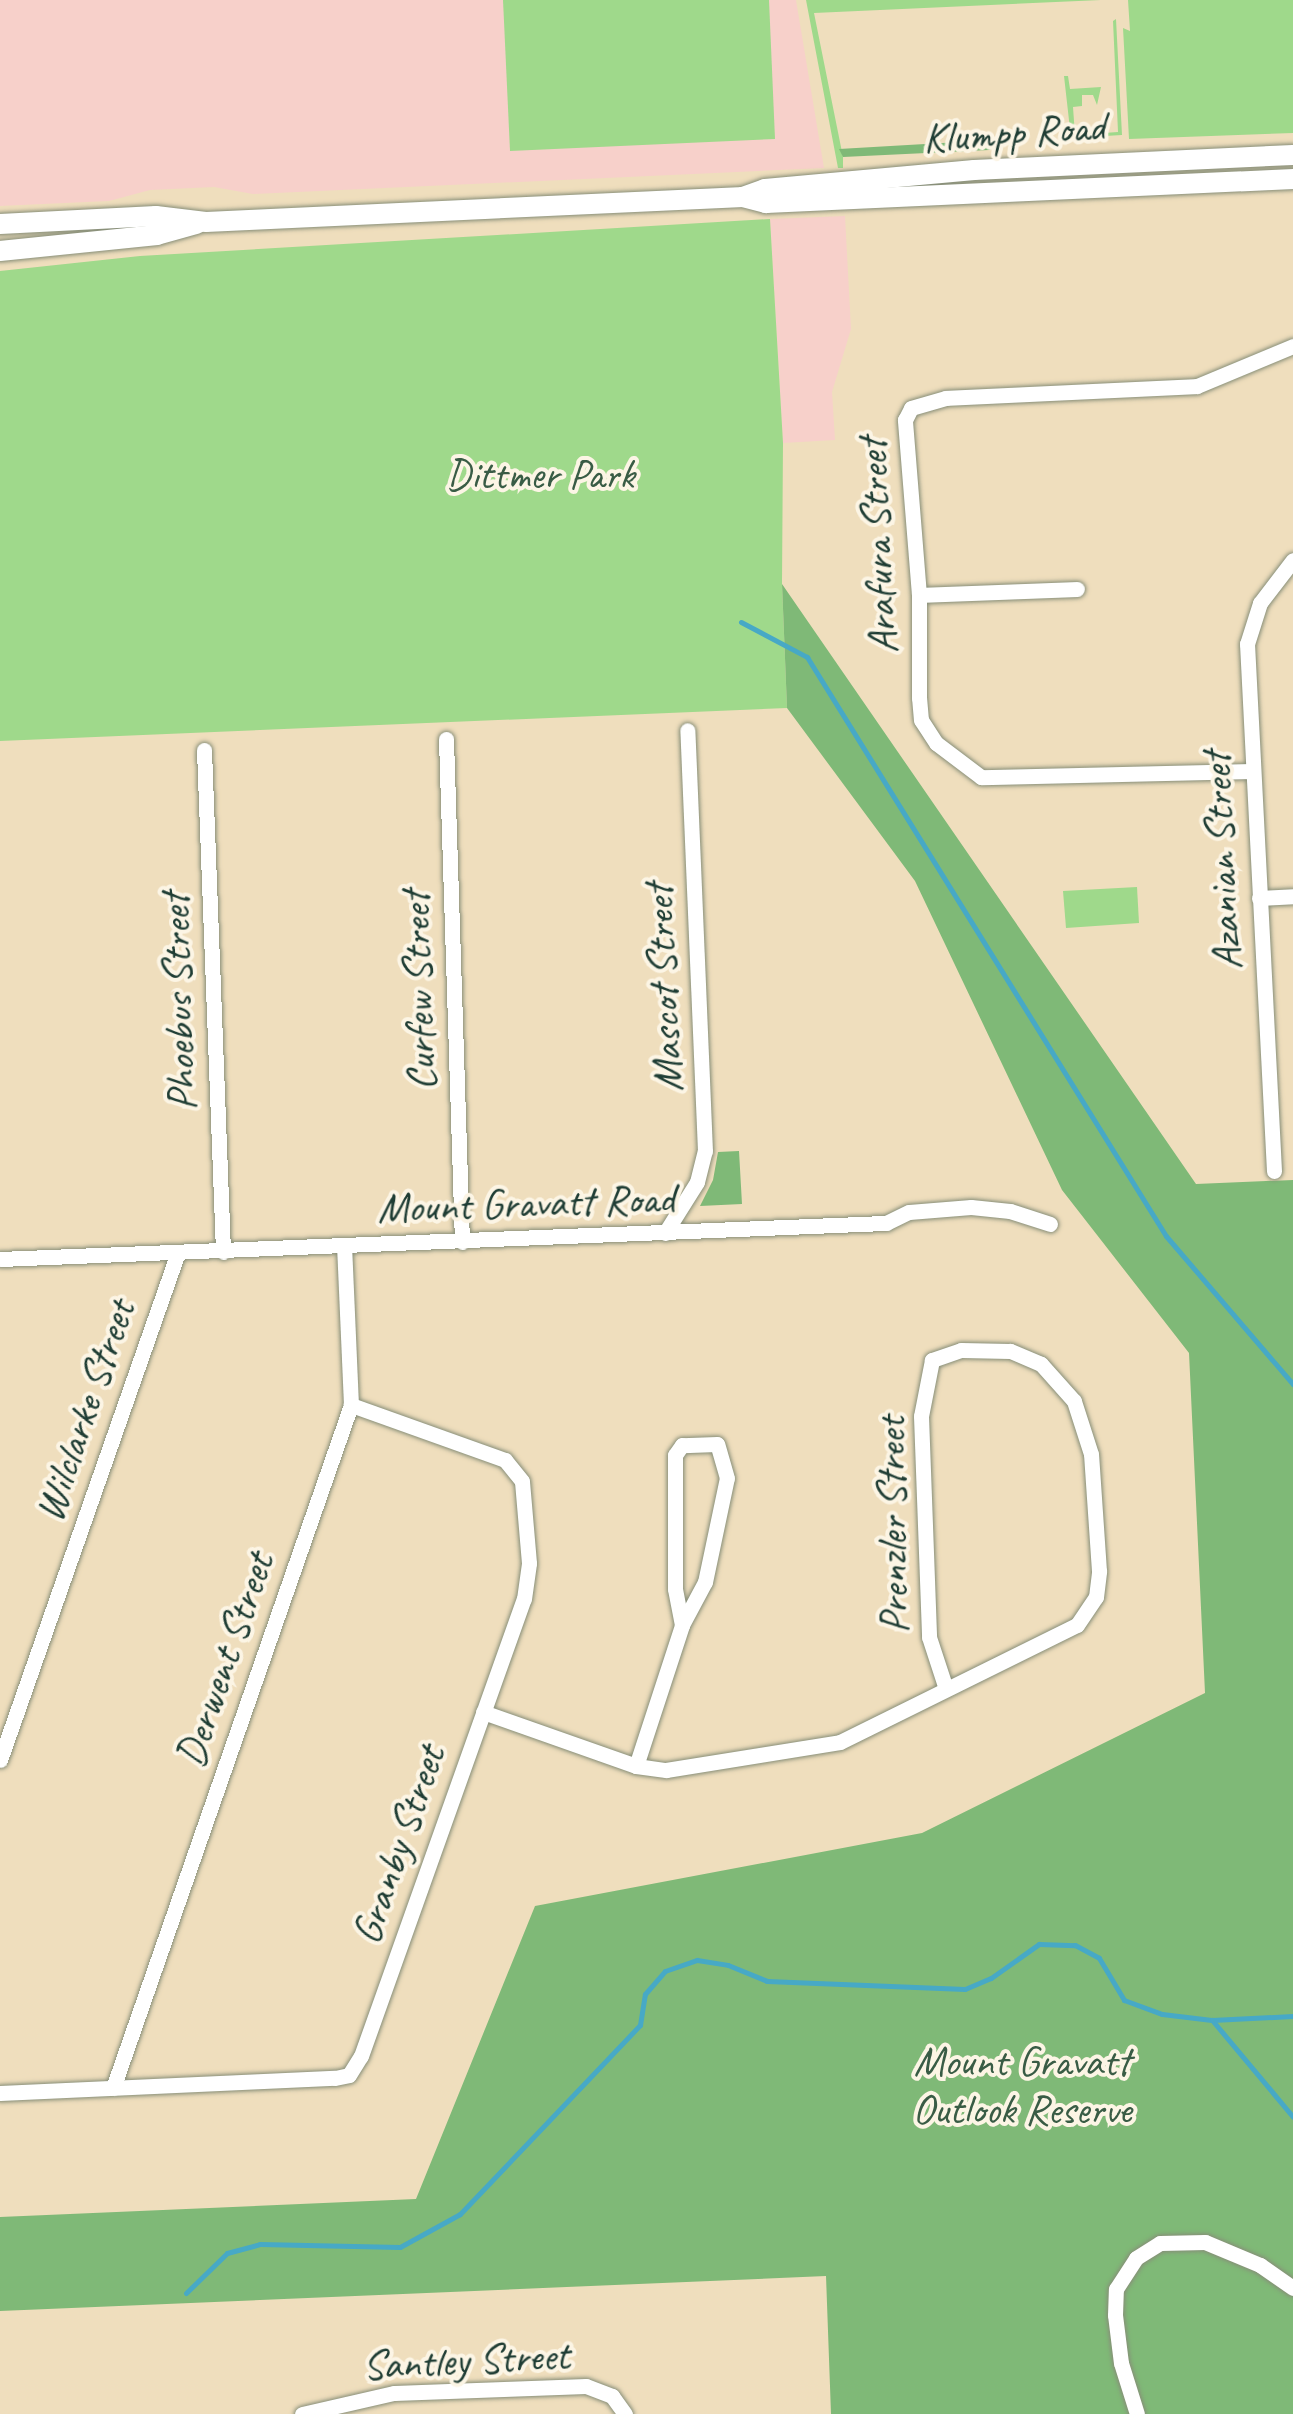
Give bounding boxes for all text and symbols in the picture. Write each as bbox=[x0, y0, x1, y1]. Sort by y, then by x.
street label: Klumpp Road bbox=[922, 102, 1106, 164]
street label: Arafura Street bbox=[847, 437, 909, 655]
park label: Dittmer Park bbox=[445, 450, 635, 500]
street label: Azanian Street bbox=[1191, 751, 1253, 971]
street label: Mascot Street bbox=[633, 883, 695, 1093]
street label: Curfew Street bbox=[390, 891, 448, 1091]
street label: Phoebus Street bbox=[150, 892, 208, 1112]
street label: Mount Gravatt Road bbox=[377, 1174, 675, 1234]
street label: Wilclarke Street bbox=[24, 1294, 146, 1528]
street label: Prenzler Street bbox=[866, 1416, 920, 1634]
street label: Derwent Street bbox=[165, 1546, 285, 1774]
street label: Granby Street bbox=[342, 1739, 456, 1951]
park label: Mount Gravatt Outlook Reserve bbox=[913, 2037, 1131, 2136]
street label: Santley Street bbox=[361, 2330, 571, 2392]

